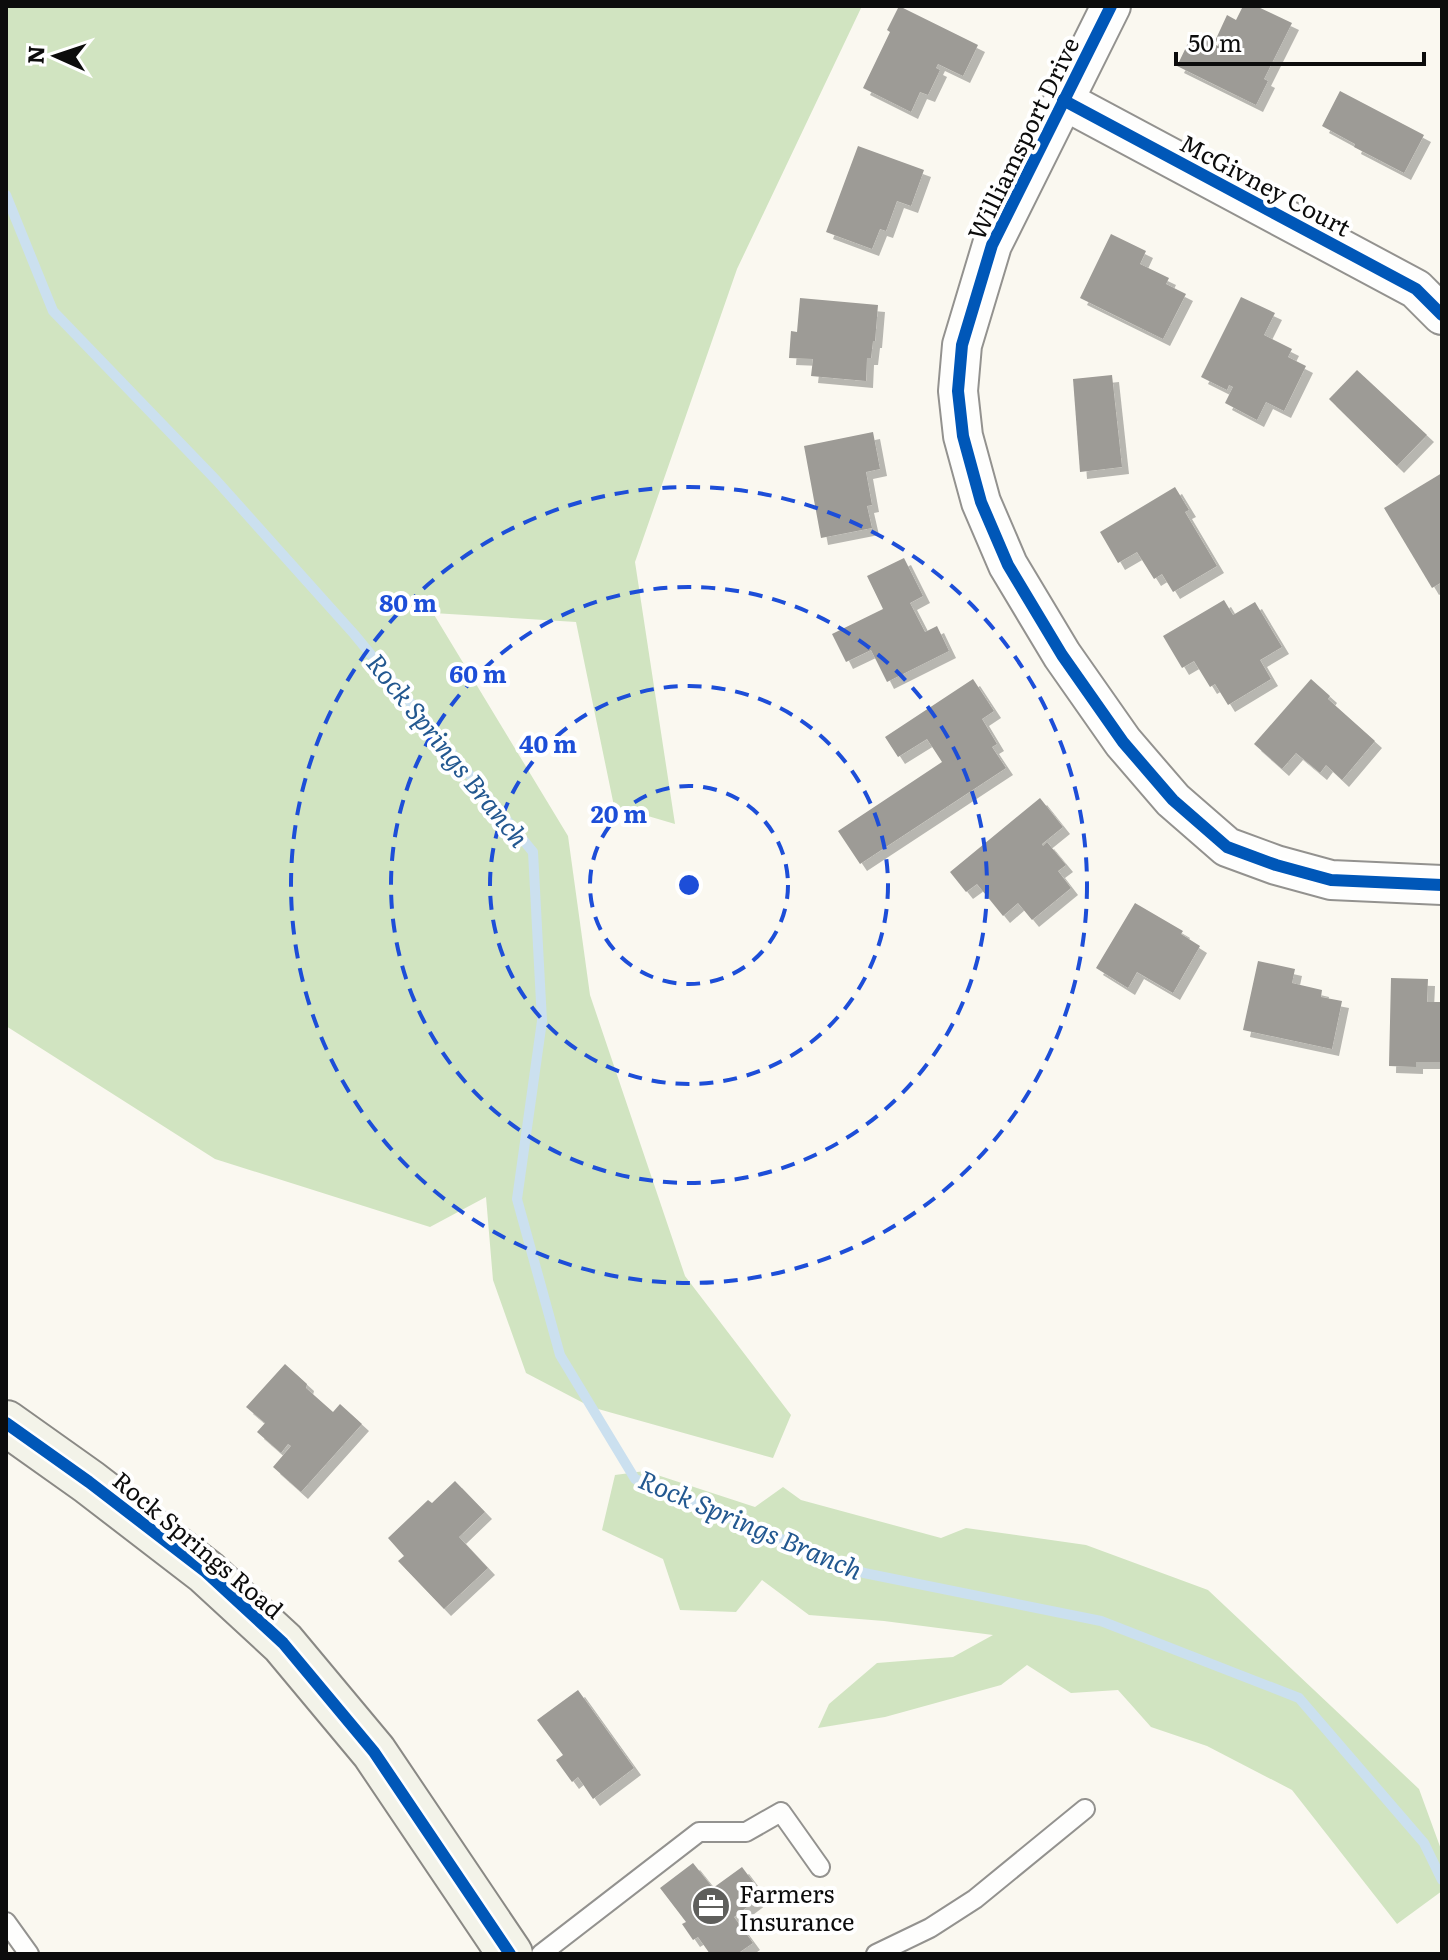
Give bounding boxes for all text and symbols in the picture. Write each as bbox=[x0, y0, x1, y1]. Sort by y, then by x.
north arrow bbox=[16, 16, 96, 96]
scale bar bbox=[1176, 16, 1424, 66]
text: 50 m bbox=[1188, 24, 1242, 59]
street label: Williamsport Drive bbox=[958, 31, 1086, 245]
text: N bbox=[18, 45, 51, 65]
street label: McGivney Court bbox=[1175, 124, 1358, 244]
text: 80 m bbox=[379, 584, 437, 619]
water label: Rock Springs Branch bbox=[358, 644, 540, 854]
text: 60 m bbox=[449, 655, 507, 690]
text: 40 m bbox=[519, 725, 577, 760]
text: 20 m bbox=[591, 795, 647, 830]
centre of rings bbox=[675, 871, 703, 899]
water label: Rock Springs Branch bbox=[633, 1458, 869, 1588]
street label: Rock Springs Road bbox=[106, 1462, 292, 1626]
place label: Farmers Insurance bbox=[739, 1875, 855, 1938]
office icon: Farmers Insurance bbox=[690, 1885, 732, 1927]

